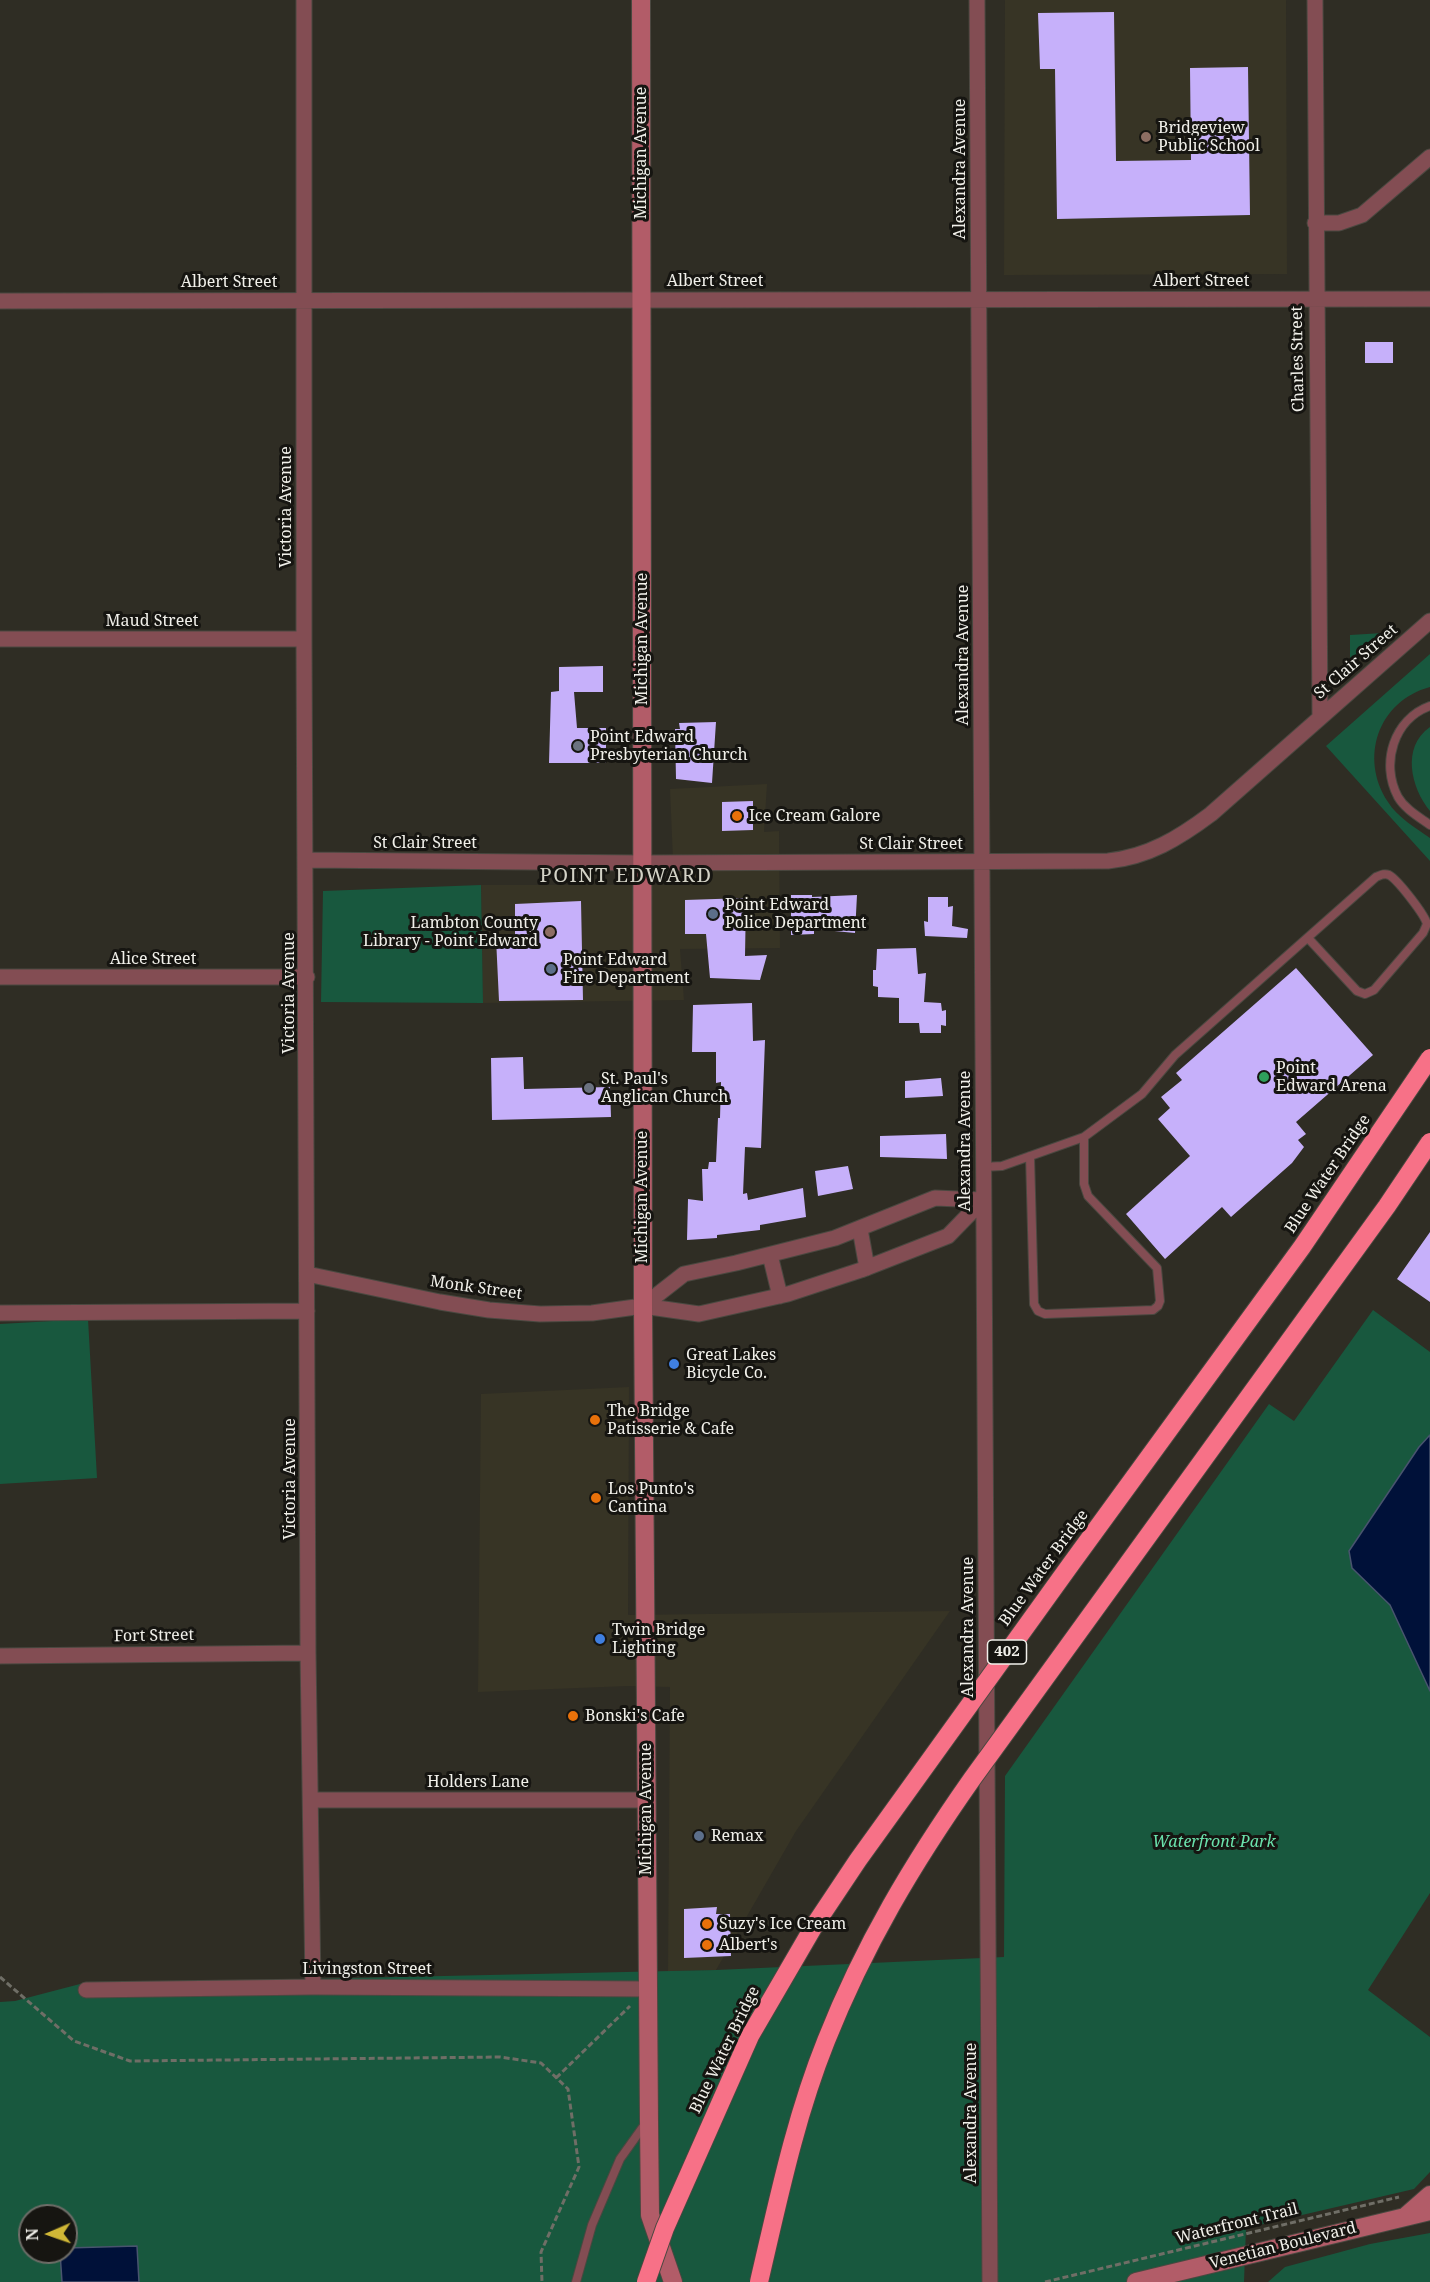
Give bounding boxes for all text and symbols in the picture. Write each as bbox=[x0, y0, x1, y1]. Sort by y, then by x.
street label: Michigan Avenue bbox=[631, 87, 651, 219]
street label: Alexandra Avenue bbox=[950, 99, 970, 239]
place label: Bridgeview Public School bbox=[1158, 118, 1260, 156]
marker: Bridgeview Public School bbox=[1139, 130, 1153, 144]
street label: Albert Street bbox=[667, 271, 763, 291]
street label: Albert Street bbox=[1153, 271, 1249, 291]
street label: Albert Street bbox=[181, 272, 277, 292]
street label: Charles Street bbox=[1287, 306, 1309, 412]
street label: Victoria Avenue bbox=[276, 446, 296, 568]
street label: Michigan Avenue bbox=[632, 573, 652, 705]
street label: Alexandra Avenue bbox=[953, 585, 973, 725]
street label: Maud Street bbox=[106, 611, 198, 631]
street label: St Clair Street bbox=[1311, 621, 1401, 703]
place label: Point Edward Presbyterian Church bbox=[590, 727, 748, 765]
marker: Point Edward Presbyterian Church bbox=[571, 739, 585, 753]
place label: Ice Cream Galore bbox=[749, 806, 880, 826]
marker: Ice Cream Galore bbox=[730, 809, 744, 823]
street label: St Clair Street bbox=[373, 833, 477, 853]
street label: St Clair Street bbox=[859, 834, 963, 854]
district label: POINT EDWARD bbox=[540, 864, 712, 888]
place label: Point Edward Police Department bbox=[725, 895, 866, 933]
marker: Point Edward Police Department bbox=[706, 907, 720, 921]
place label: Lambton County Library - Point Edward bbox=[363, 913, 538, 951]
marker: Lambton County Library - Point Edward bbox=[543, 925, 557, 939]
street label: Victoria Avenue bbox=[279, 932, 299, 1054]
street label: Alice Street bbox=[110, 949, 196, 969]
place label: Point Edward Fire Department bbox=[563, 950, 690, 988]
marker: Point Edward Fire Department bbox=[544, 962, 558, 976]
place label: Point Edward Arena bbox=[1276, 1058, 1387, 1096]
place label: St. Paul's Anglican Church bbox=[601, 1069, 728, 1107]
marker: Point Edward Arena bbox=[1257, 1070, 1271, 1084]
street label: Alexandra Avenue bbox=[955, 1071, 975, 1211]
marker: St. Paul's Anglican Church bbox=[582, 1081, 596, 1095]
street label: Blue Water Bridge bbox=[1281, 1111, 1375, 1237]
street label: Michigan Avenue bbox=[632, 1131, 652, 1263]
street label: Monk Street bbox=[429, 1272, 523, 1304]
place label: Great Lakes Bicycle Co. bbox=[686, 1345, 776, 1383]
marker: Great Lakes Bicycle Co. bbox=[667, 1357, 681, 1371]
place label: The Bridge Patisserie & Cafe bbox=[607, 1401, 734, 1439]
marker: The Bridge Patisserie & Cafe bbox=[588, 1413, 602, 1427]
street label: Victoria Avenue bbox=[280, 1418, 300, 1540]
place label: Los Punto's Cantina bbox=[608, 1479, 694, 1517]
marker: Los Punto's Cantina bbox=[589, 1491, 603, 1505]
street label: Blue Water Bridge bbox=[995, 1506, 1093, 1630]
street label: Alexandra Avenue bbox=[958, 1557, 978, 1697]
place label: Twin Bridge Lighting bbox=[612, 1620, 705, 1658]
street label: Fort Street bbox=[114, 1626, 194, 1646]
marker: Twin Bridge Lighting bbox=[593, 1632, 607, 1646]
road number: 402 bbox=[988, 1640, 1026, 1664]
place label: Bonski's Cafe bbox=[585, 1706, 685, 1726]
marker: Bonski's Cafe bbox=[566, 1709, 580, 1723]
street label: Michigan Avenue bbox=[636, 1743, 656, 1875]
street label: Holders Lane bbox=[427, 1772, 529, 1792]
place label: Remax bbox=[711, 1826, 763, 1846]
marker: Remax bbox=[692, 1829, 706, 1843]
park label: Waterfront Park bbox=[1152, 1832, 1276, 1852]
place label: Suzy's Ice Cream bbox=[719, 1914, 846, 1934]
marker: Suzy's Ice Cream bbox=[700, 1917, 714, 1931]
place label: Albert's bbox=[719, 1935, 778, 1955]
marker: Albert's bbox=[700, 1938, 714, 1952]
street label: Livingston Street bbox=[302, 1959, 432, 1979]
street label: Blue Water Bridge bbox=[686, 1983, 764, 2117]
street label: Alexandra Avenue bbox=[961, 2043, 981, 2183]
street label: Waterfront Trail bbox=[1174, 2200, 1300, 2248]
north arrow bbox=[18, 2204, 78, 2264]
street label: Venetian Boulevard bbox=[1208, 2218, 1358, 2274]
text: N bbox=[21, 2228, 43, 2241]

